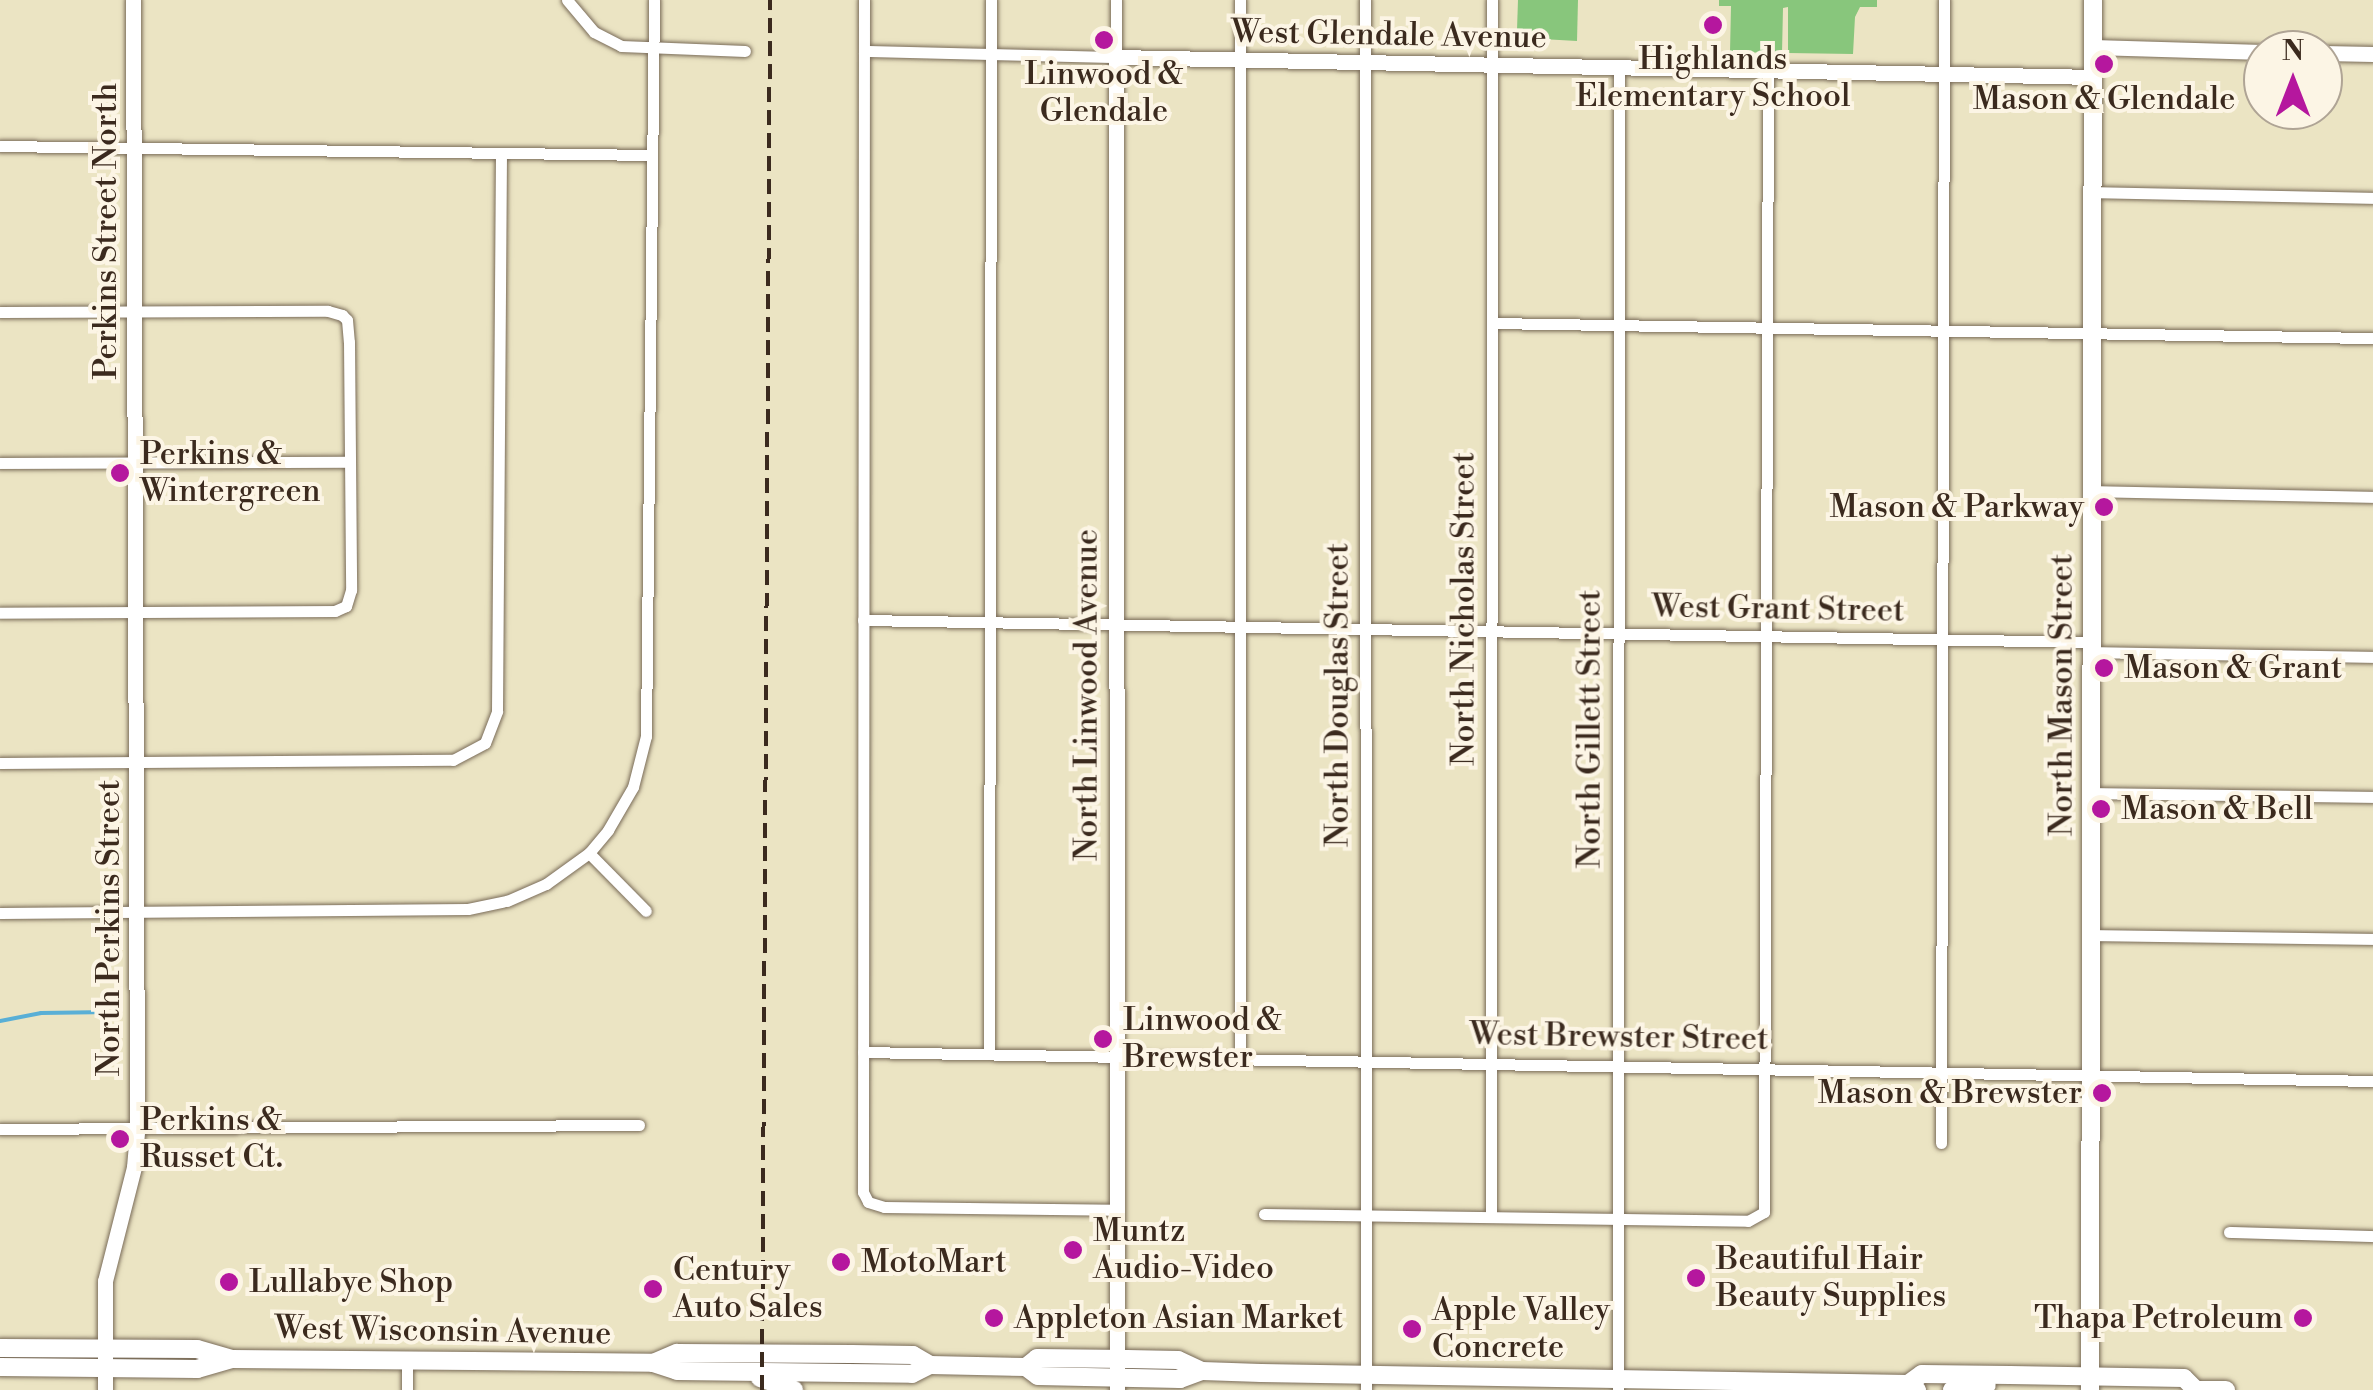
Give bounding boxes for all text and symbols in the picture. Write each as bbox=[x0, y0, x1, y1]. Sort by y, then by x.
street label: West Glendale Avenue bbox=[1231, 13, 1547, 57]
marker: Highlands Elementary School bbox=[1702, 14, 1724, 36]
marker: Linwood & Glendale bbox=[1093, 29, 1115, 51]
north arrow bbox=[2243, 30, 2343, 130]
text: N bbox=[2282, 34, 2304, 69]
place label: Highlands Elementary School bbox=[1576, 41, 1850, 116]
marker: Mason & Glendale bbox=[2093, 53, 2115, 75]
place label: Linwood & Glendale bbox=[1025, 56, 1183, 131]
place label: Mason & Glendale bbox=[1973, 80, 2235, 118]
street label: Perkins Street North bbox=[87, 83, 125, 379]
place label: Perkins & Wintergreen bbox=[140, 436, 321, 511]
street label: North Nicholas Street bbox=[1445, 452, 1483, 766]
marker: Perkins & Wintergreen bbox=[109, 462, 131, 484]
place label: Mason & Parkway bbox=[1829, 488, 2084, 526]
marker: Mason & Parkway bbox=[2093, 496, 2115, 518]
street label: North Linwood Avenue bbox=[1068, 529, 1106, 861]
street label: North Douglas Street bbox=[1319, 543, 1357, 847]
street label: North Mason Street bbox=[2043, 554, 2081, 836]
street label: West Grant Street bbox=[1651, 588, 1905, 630]
street label: North Gillett Street bbox=[1571, 590, 1609, 868]
place label: Mason & Grant bbox=[2124, 649, 2342, 687]
marker: Mason & Grant bbox=[2093, 657, 2115, 679]
street label: North Perkins Street bbox=[90, 780, 128, 1076]
place label: Mason & Bell bbox=[2121, 790, 2313, 828]
marker: Mason & Bell bbox=[2090, 798, 2112, 820]
place label: Linwood & Brewster bbox=[1123, 1002, 1282, 1077]
street label: West Brewster Street bbox=[1469, 1015, 1769, 1059]
marker: Linwood & Brewster bbox=[1092, 1028, 1114, 1050]
place label: Mason & Brewster bbox=[1818, 1074, 2082, 1112]
marker: Mason & Brewster bbox=[2091, 1082, 2113, 1104]
place label: Perkins & Russet Ct. bbox=[140, 1102, 283, 1177]
marker: Perkins & Russet Ct. bbox=[109, 1128, 131, 1150]
place label: Muntz Audio-Video bbox=[1093, 1213, 1274, 1288]
marker: Muntz Audio-Video bbox=[1062, 1239, 1084, 1261]
place label: Beautiful Hair Beauty Supplies bbox=[1716, 1241, 1946, 1316]
place label: MotoMart bbox=[861, 1243, 1006, 1281]
marker: MotoMart bbox=[830, 1251, 852, 1273]
place label: Century Auto Sales bbox=[673, 1252, 823, 1327]
place label: Lullabye Shop bbox=[249, 1263, 453, 1301]
marker: Beautiful Hair Beauty Supplies bbox=[1685, 1267, 1707, 1289]
marker: Lullabye Shop bbox=[218, 1271, 240, 1293]
marker: Century Auto Sales bbox=[642, 1278, 664, 1300]
place label: Apple Valley Concrete bbox=[1432, 1292, 1610, 1367]
place label: Appleton Asian Market bbox=[1014, 1299, 1343, 1337]
place label: Thapa Petroleum bbox=[2034, 1299, 2283, 1337]
marker: Appleton Asian Market bbox=[983, 1307, 1005, 1329]
marker: Thapa Petroleum bbox=[2292, 1307, 2314, 1329]
street label: West Wisconsin Avenue bbox=[274, 1309, 612, 1353]
marker: Apple Valley Concrete bbox=[1401, 1318, 1423, 1340]

